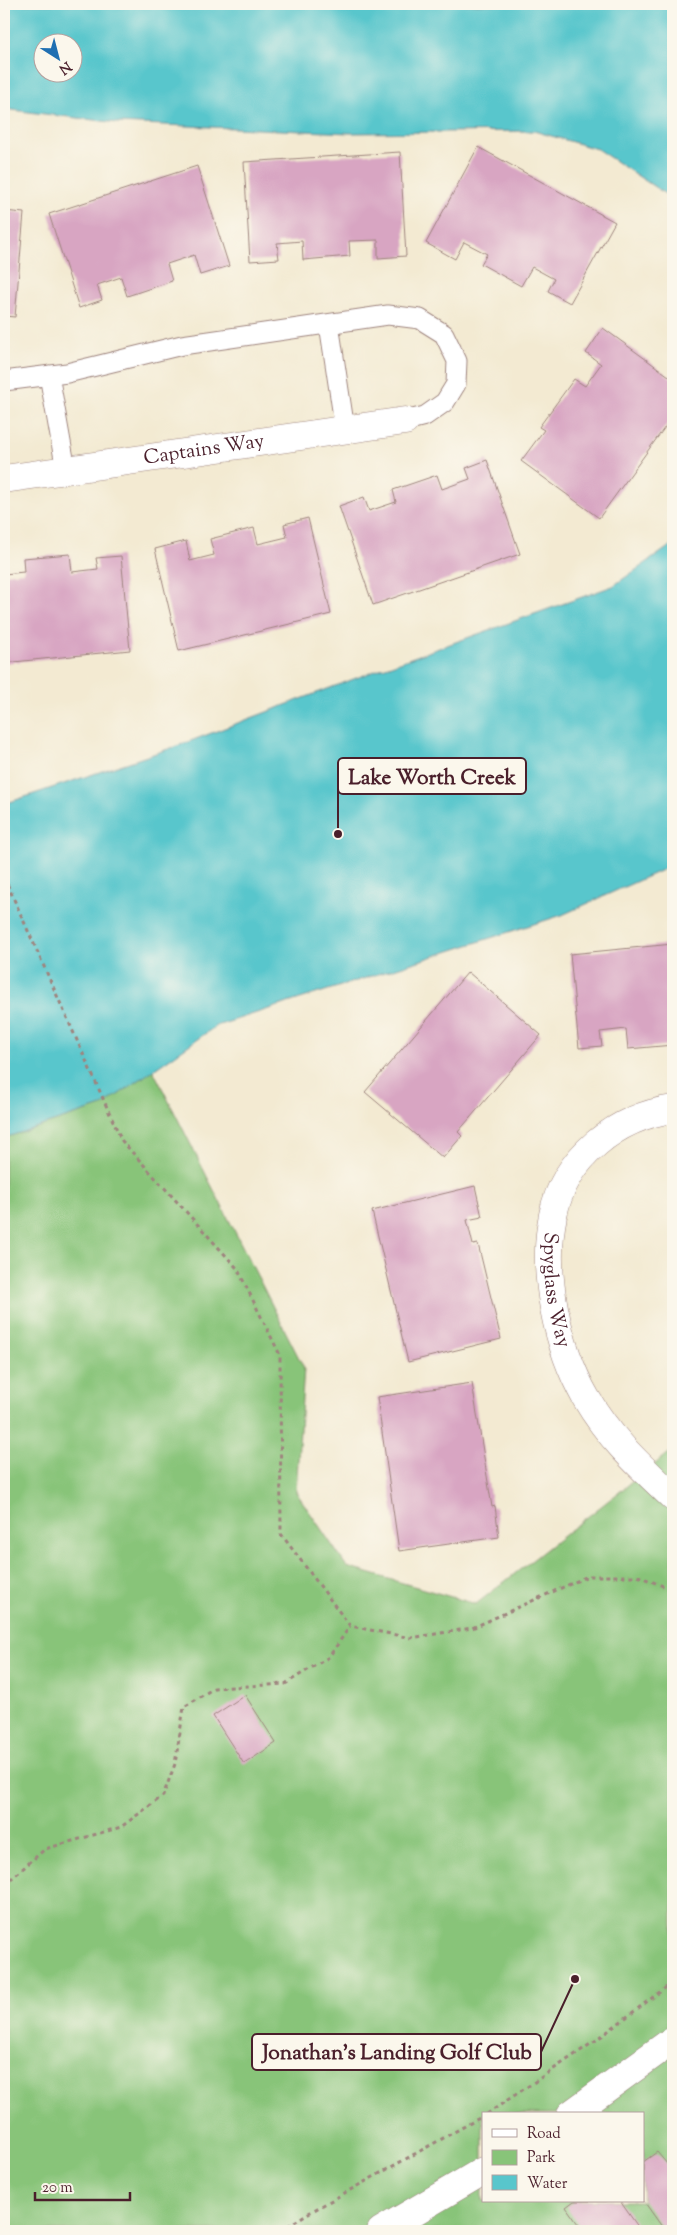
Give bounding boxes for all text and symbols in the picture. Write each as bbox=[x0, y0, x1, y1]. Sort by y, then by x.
north arrow bbox=[32, 32, 82, 82]
text: N bbox=[54, 56, 75, 78]
street label: Captains Way bbox=[142, 427, 266, 473]
callout: Lake Worth Creek bbox=[338, 758, 526, 794]
text: Lake Worth Creek bbox=[348, 764, 516, 794]
street label: Spyglass Way bbox=[534, 1231, 578, 1352]
callout: Jonathan's Landing Golf Club bbox=[252, 2034, 541, 2070]
text: Jonathan's Landing Golf Club bbox=[260, 2039, 532, 2069]
legend bbox=[482, 2112, 644, 2202]
text: Road bbox=[527, 2124, 561, 2145]
text: Park bbox=[527, 2148, 556, 2169]
scale bar bbox=[35, 2170, 130, 2202]
text: Water bbox=[527, 2174, 568, 2195]
text: 20 m bbox=[42, 2178, 73, 2199]

